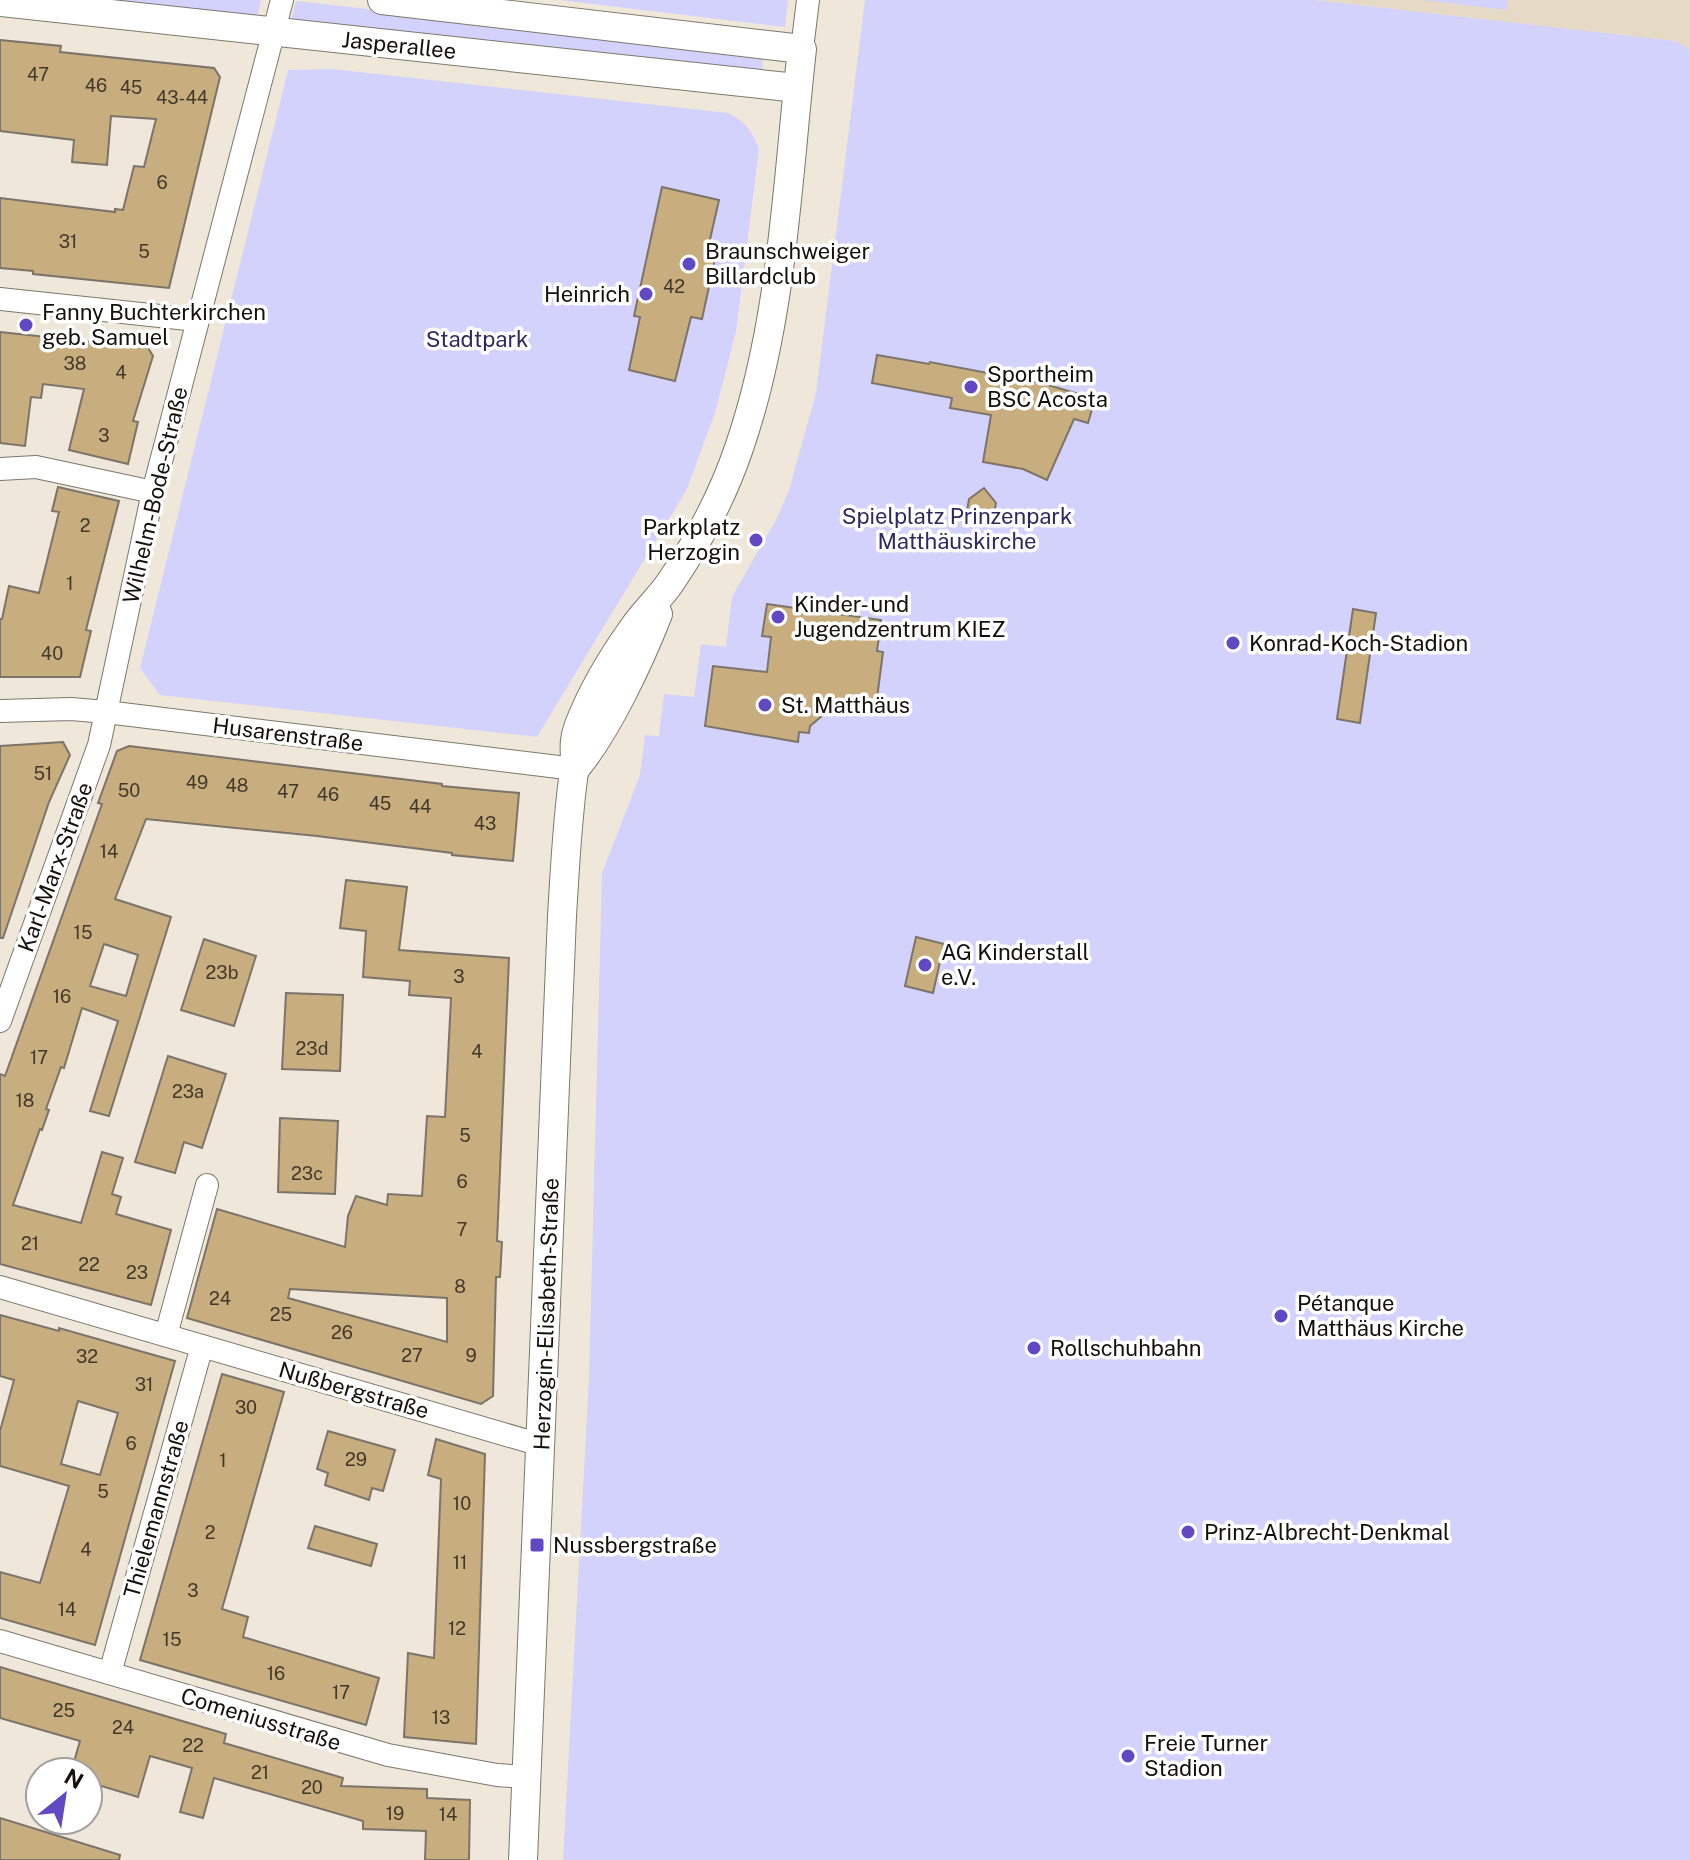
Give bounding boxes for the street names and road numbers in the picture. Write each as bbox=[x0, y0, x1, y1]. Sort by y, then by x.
street label: Jasperallee bbox=[340, 26, 458, 64]
street label: Wilhelm-Bode-Straße bbox=[117, 384, 193, 606]
street label: Husarenstraße bbox=[211, 712, 365, 756]
street label: Karl-Marx-Straße bbox=[12, 779, 98, 955]
street label: Herzogin-Elisabeth-Straße bbox=[528, 1177, 564, 1451]
street label: Nußbergstraße bbox=[276, 1356, 432, 1424]
street label: Thielemannstraße bbox=[118, 1417, 194, 1601]
street label: Comeniusstraße bbox=[178, 1682, 344, 1756]

